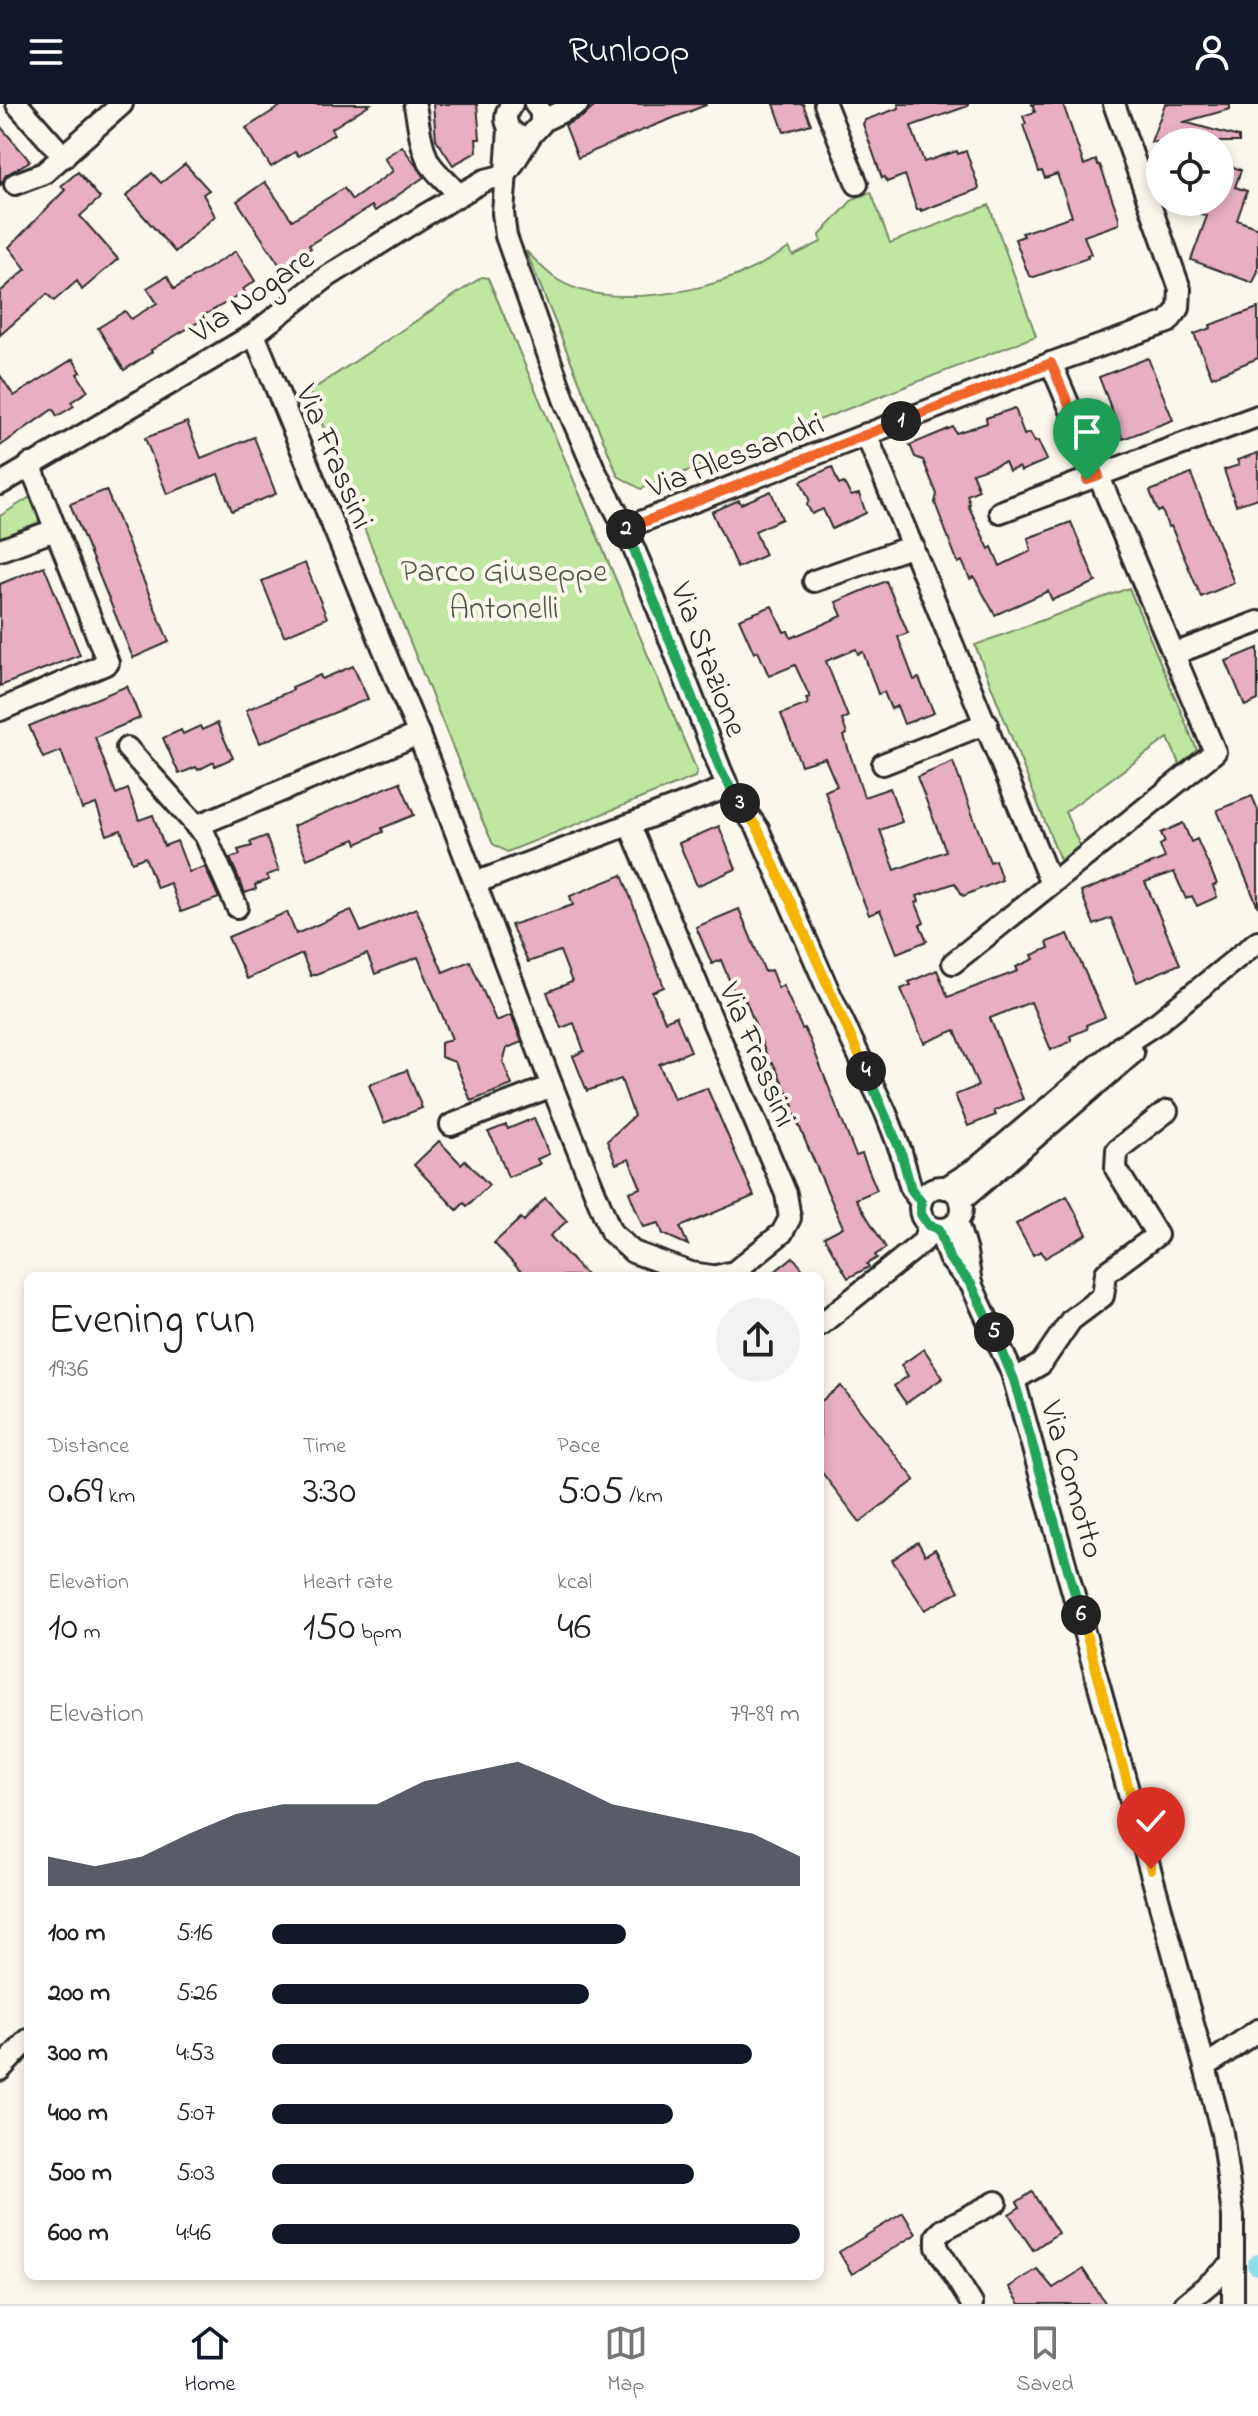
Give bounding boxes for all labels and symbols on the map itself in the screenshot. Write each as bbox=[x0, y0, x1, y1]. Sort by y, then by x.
street label: Via Nogare bbox=[181, 237, 325, 357]
street label: Via Frassini bbox=[281, 377, 384, 537]
pin bbox=[1053, 398, 1121, 480]
pin: 1 bbox=[881, 401, 921, 441]
street label: Via Alessandri bbox=[640, 402, 832, 513]
pin: 2 bbox=[606, 509, 646, 549]
park label: Parco Giuseppe Antonelli bbox=[401, 550, 608, 634]
street label: Via Stazione bbox=[655, 575, 758, 745]
pin: 3 bbox=[720, 783, 760, 823]
street label: Via Frassini bbox=[704, 975, 807, 1135]
pin: 4 bbox=[846, 1051, 886, 1091]
pin: 5 bbox=[974, 1312, 1014, 1352]
street label: Via Comotto bbox=[1026, 1395, 1115, 1564]
pin: 6 bbox=[1061, 1595, 1101, 1635]
pin bbox=[1117, 1787, 1185, 1869]

